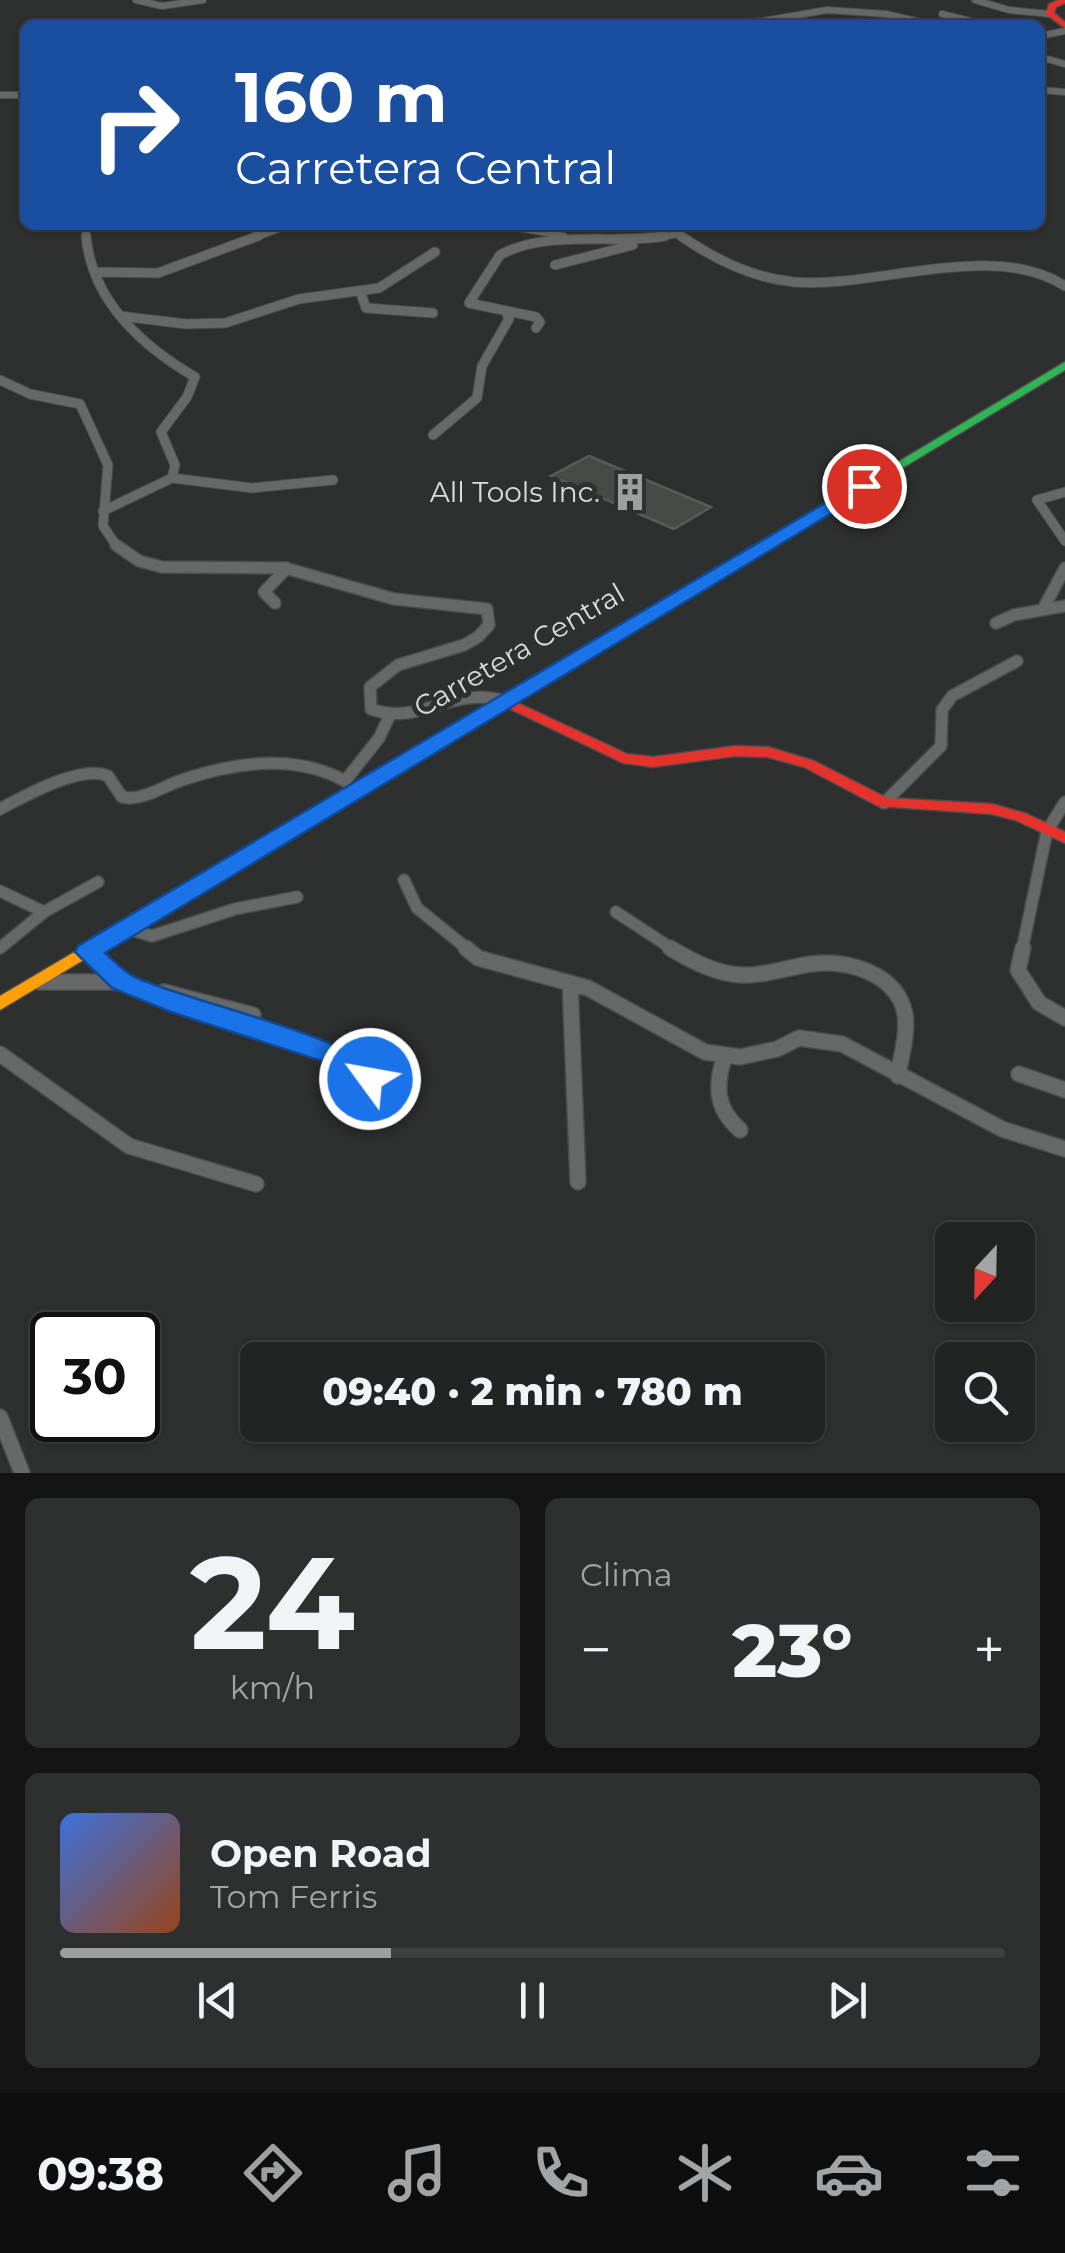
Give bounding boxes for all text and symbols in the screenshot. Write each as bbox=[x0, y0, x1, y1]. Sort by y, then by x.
text: 160 m bbox=[235, 54, 448, 140]
icon: right bbox=[70, 60, 200, 190]
text: Carretera Central bbox=[235, 140, 616, 195]
pin bbox=[822, 444, 907, 529]
icon: arrive bbox=[837, 459, 892, 514]
building icon: All Tools Inc. bbox=[609, 471, 651, 513]
place label: All Tools Inc. bbox=[430, 475, 600, 509]
street label: Carretera Central bbox=[408, 576, 630, 724]
position arrow bbox=[318, 1027, 422, 1131]
north arrow bbox=[935, 1222, 1035, 1322]
map controls bbox=[935, 1222, 1035, 1442]
speed limit sign: 30 bbox=[30, 1312, 160, 1442]
button: search bbox=[935, 1342, 1035, 1442]
text: 09:40 · 2 min · 780 m bbox=[322, 1368, 743, 1415]
text: 24 bbox=[190, 1523, 355, 1682]
text: Clima bbox=[580, 1555, 673, 1594]
text: 23° bbox=[732, 1604, 853, 1696]
text: − bbox=[580, 1616, 612, 1683]
text: + bbox=[973, 1616, 1005, 1683]
text: km/h bbox=[230, 1668, 315, 1707]
text: Open Road bbox=[210, 1830, 432, 1877]
text: Tom Ferris bbox=[210, 1877, 377, 1916]
icon: previous bbox=[190, 1973, 245, 2028]
icon: pause bbox=[505, 1973, 560, 2028]
icon: next bbox=[820, 1973, 875, 2028]
icon: directions bbox=[238, 2138, 308, 2208]
icon: music bbox=[382, 2138, 452, 2208]
icon: phone bbox=[526, 2138, 596, 2208]
icon: climate bbox=[670, 2138, 740, 2208]
icon: car bbox=[814, 2138, 884, 2208]
icon: filters bbox=[958, 2138, 1028, 2208]
text: 09:38 bbox=[37, 2146, 164, 2201]

